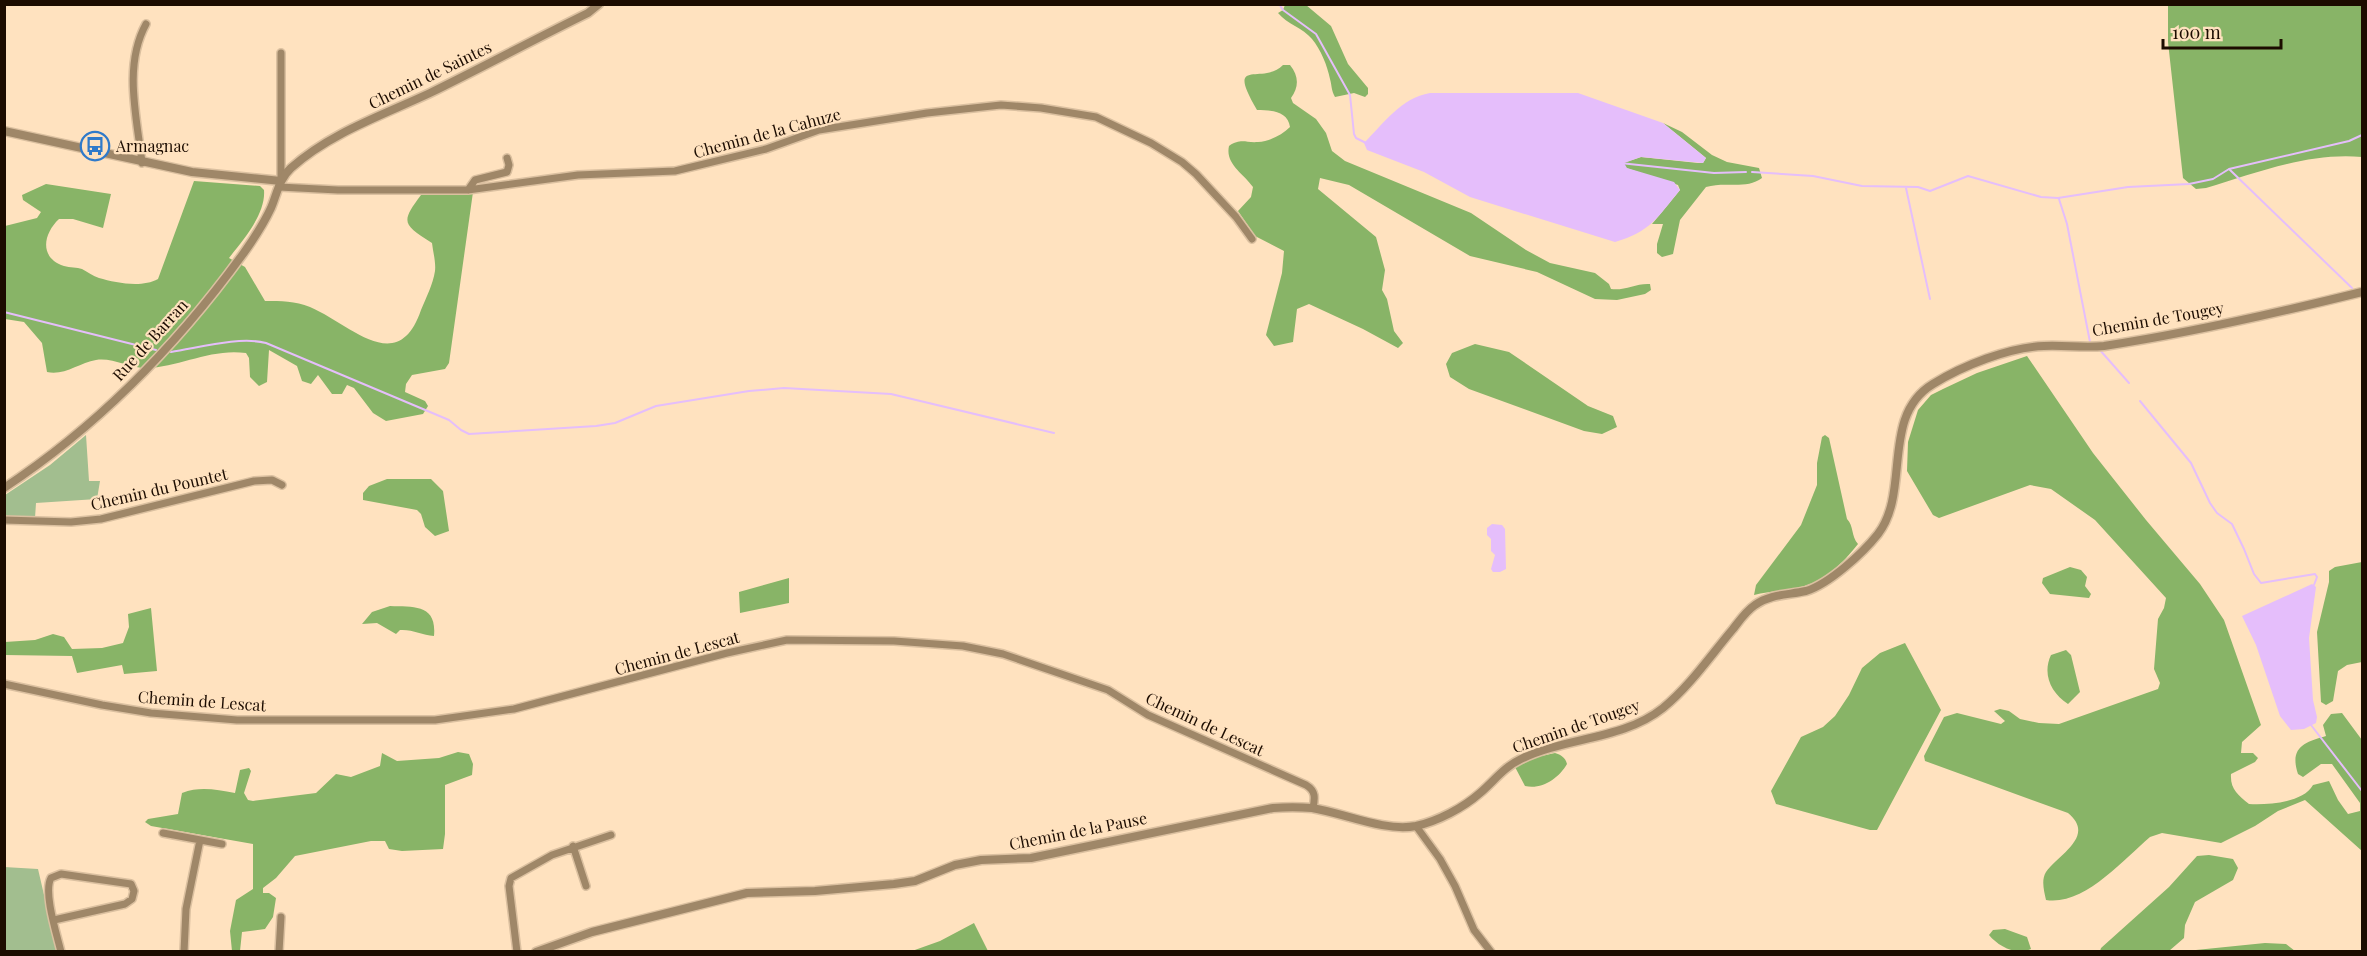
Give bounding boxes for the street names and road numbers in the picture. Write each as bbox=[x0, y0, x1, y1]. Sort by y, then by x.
street label: Chemin de Saintes bbox=[365, 36, 495, 113]
street label: Chemin de la Cahuze bbox=[691, 103, 843, 162]
street label: Rue de Barran bbox=[107, 294, 192, 385]
street label: Chemin de Tougey bbox=[2090, 297, 2225, 340]
street label: Chemin du Pountet bbox=[88, 462, 230, 514]
street label: Chemin de Lescat bbox=[612, 626, 742, 679]
street label: Chemin de Lescat bbox=[137, 686, 267, 715]
street label: Chemin de Lescat bbox=[1143, 687, 1268, 760]
street label: Chemin de Tougey bbox=[1509, 694, 1642, 757]
street label: Chemin de la Pause bbox=[1007, 807, 1149, 854]

